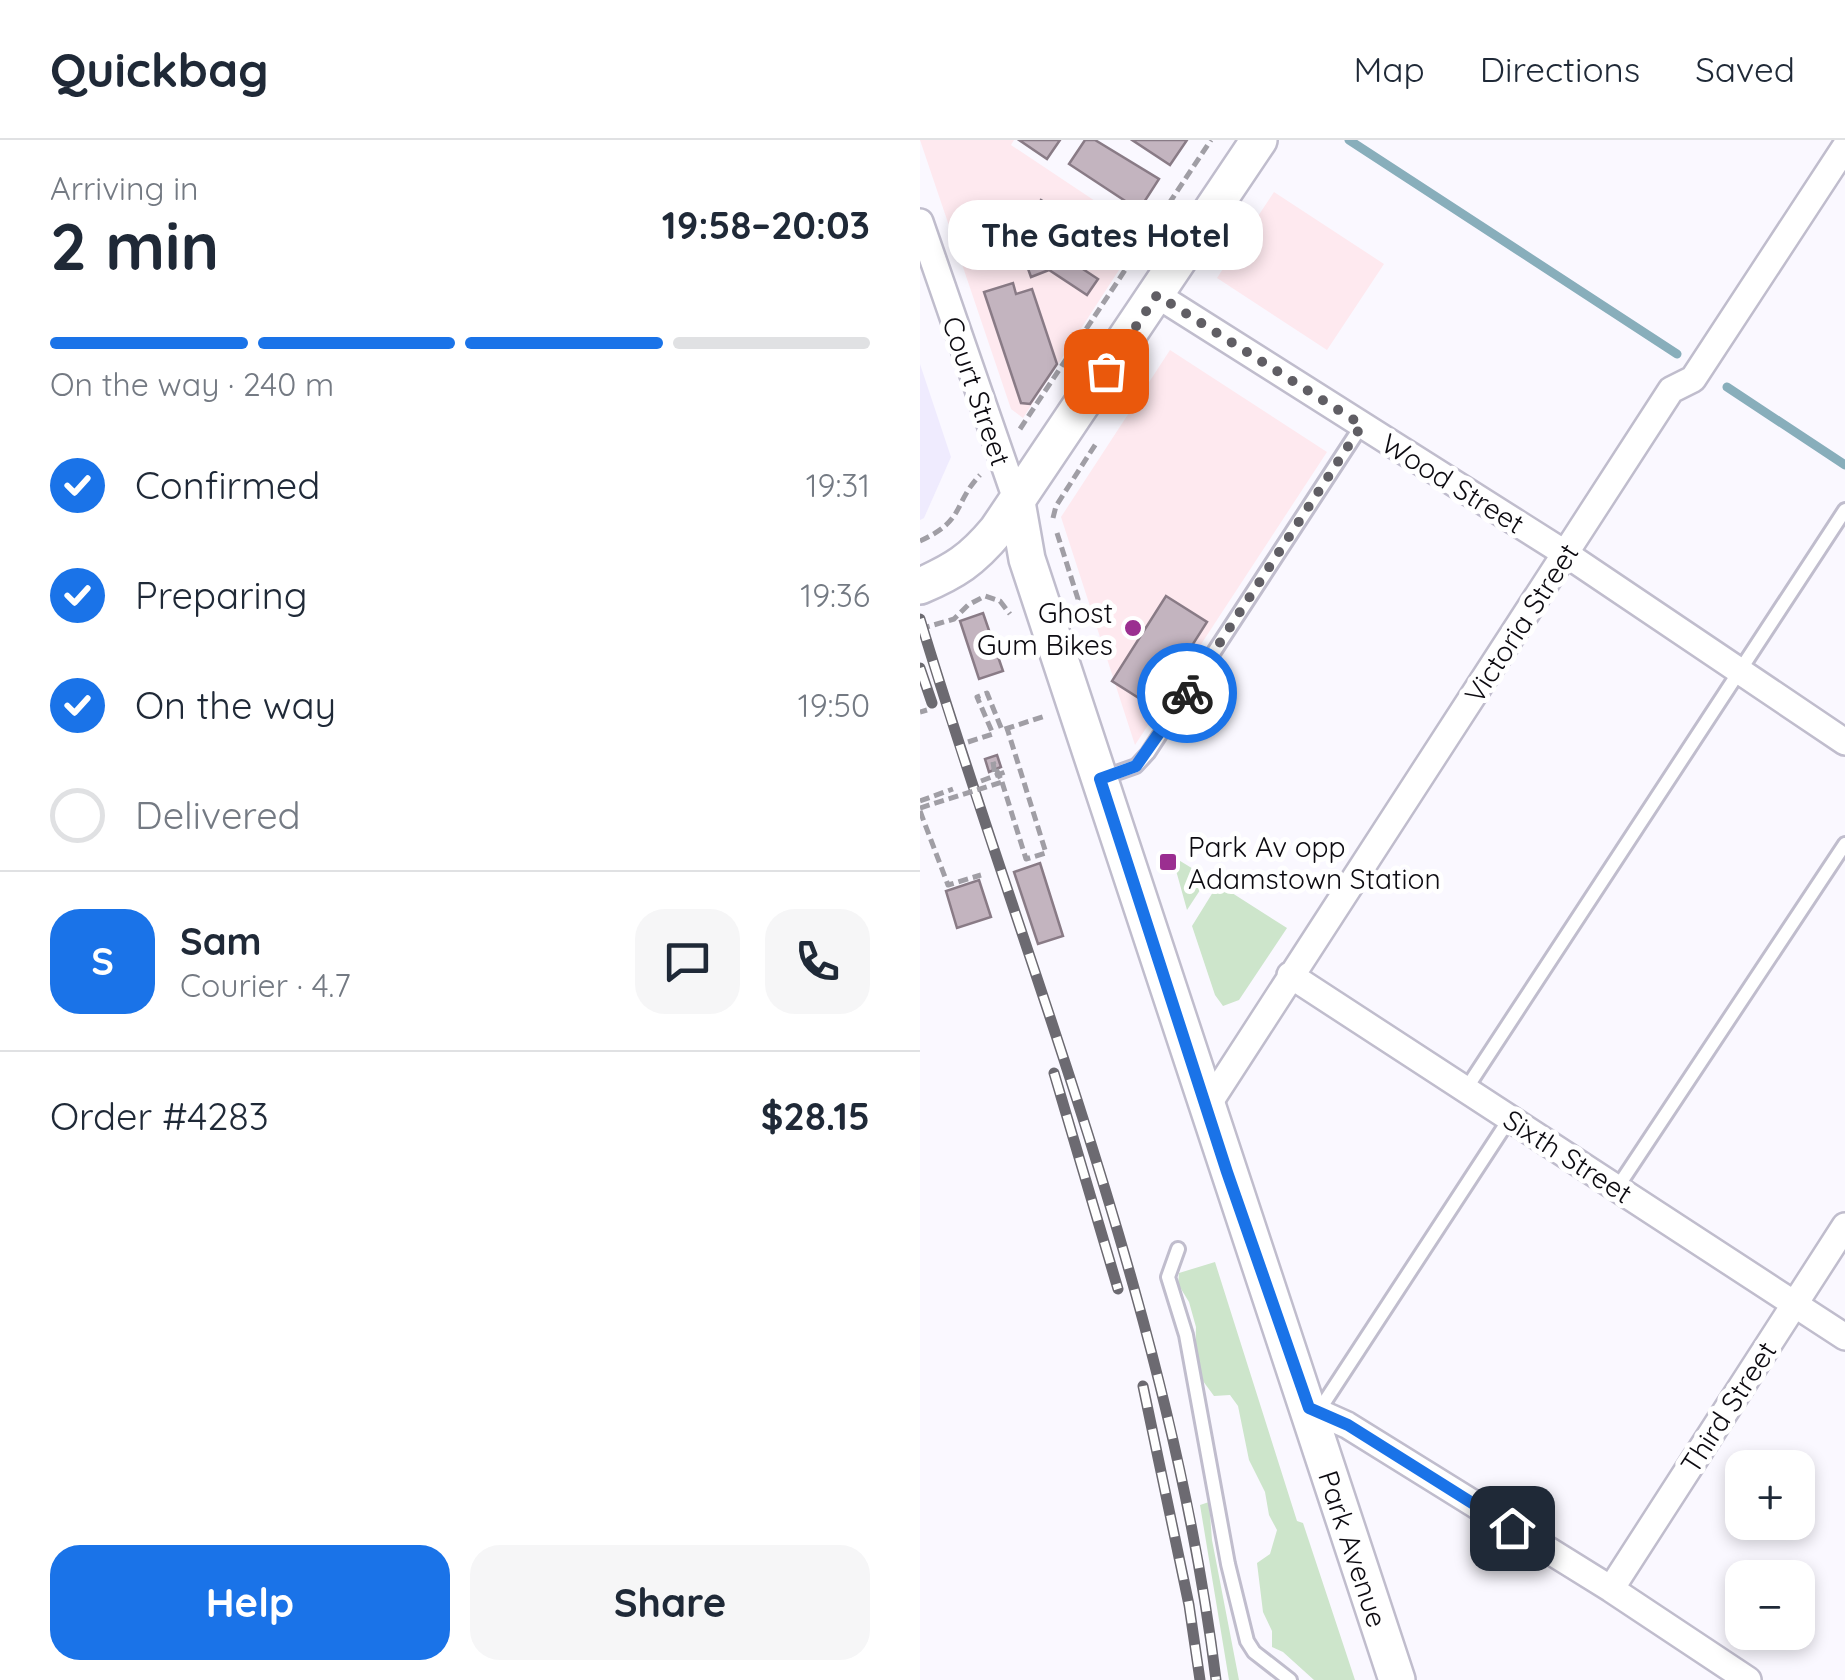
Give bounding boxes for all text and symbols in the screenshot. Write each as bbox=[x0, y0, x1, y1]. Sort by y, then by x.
text: Quickbag bbox=[50, 39, 269, 99]
text: Map bbox=[1353, 47, 1425, 91]
text: Directions bbox=[1480, 47, 1640, 91]
text: Saved bbox=[1695, 47, 1795, 91]
text: Arriving in bbox=[50, 168, 199, 208]
text: 19:58–20:03 bbox=[662, 201, 870, 249]
callout: The Gates Hotel bbox=[949, 201, 1264, 271]
text: 2 min bbox=[50, 205, 219, 286]
text: The Gates Hotel bbox=[981, 215, 1230, 255]
street label: Court Street bbox=[935, 312, 1019, 470]
pin bbox=[1064, 329, 1149, 414]
icon: bag bbox=[1079, 344, 1134, 399]
text: On the way · 240 m bbox=[50, 364, 334, 404]
street label: Wood Street bbox=[1375, 425, 1531, 541]
icon: check bbox=[50, 458, 105, 513]
text: Confirmed bbox=[135, 461, 320, 509]
text: 19:31 bbox=[806, 465, 870, 505]
street label: Victoria Street bbox=[1456, 537, 1586, 709]
icon: check bbox=[50, 568, 105, 623]
text: Preparing bbox=[135, 571, 307, 619]
text: 19:36 bbox=[800, 575, 870, 615]
place label: Ghost Gum Bikes bbox=[977, 595, 1113, 662]
marker: Ghost Gum Bikes bbox=[1122, 617, 1144, 639]
courier bbox=[1137, 643, 1237, 743]
icon: bike bbox=[1160, 666, 1215, 721]
icon: check bbox=[50, 678, 105, 733]
text: On the way bbox=[135, 681, 336, 729]
text: 19:50 bbox=[798, 685, 870, 725]
text: Delivered bbox=[135, 791, 301, 839]
place label: Park Av opp Adamstown Station bbox=[1188, 829, 1441, 896]
marker: Park Av opp Adamstown Station bbox=[1157, 851, 1179, 873]
button: chat bbox=[635, 909, 740, 1014]
button: phone bbox=[765, 909, 870, 1014]
text: Sam bbox=[180, 917, 262, 965]
text: S bbox=[91, 937, 114, 985]
text: Courier · 4.7 bbox=[180, 965, 351, 1005]
text: Order #4283 bbox=[50, 1092, 269, 1140]
text: $28.15 bbox=[761, 1092, 870, 1140]
street label: Sixth Street bbox=[1497, 1101, 1639, 1211]
street label: Third Street bbox=[1672, 1335, 1784, 1479]
map controls bbox=[1725, 1450, 1815, 1650]
button: + bbox=[1725, 1450, 1815, 1540]
street label: Park Avenue bbox=[1312, 1466, 1396, 1631]
pin bbox=[1470, 1486, 1555, 1571]
icon: home bbox=[1485, 1501, 1540, 1556]
button: Help bbox=[50, 1545, 450, 1660]
button: Share bbox=[470, 1545, 870, 1660]
button: − bbox=[1725, 1560, 1815, 1650]

